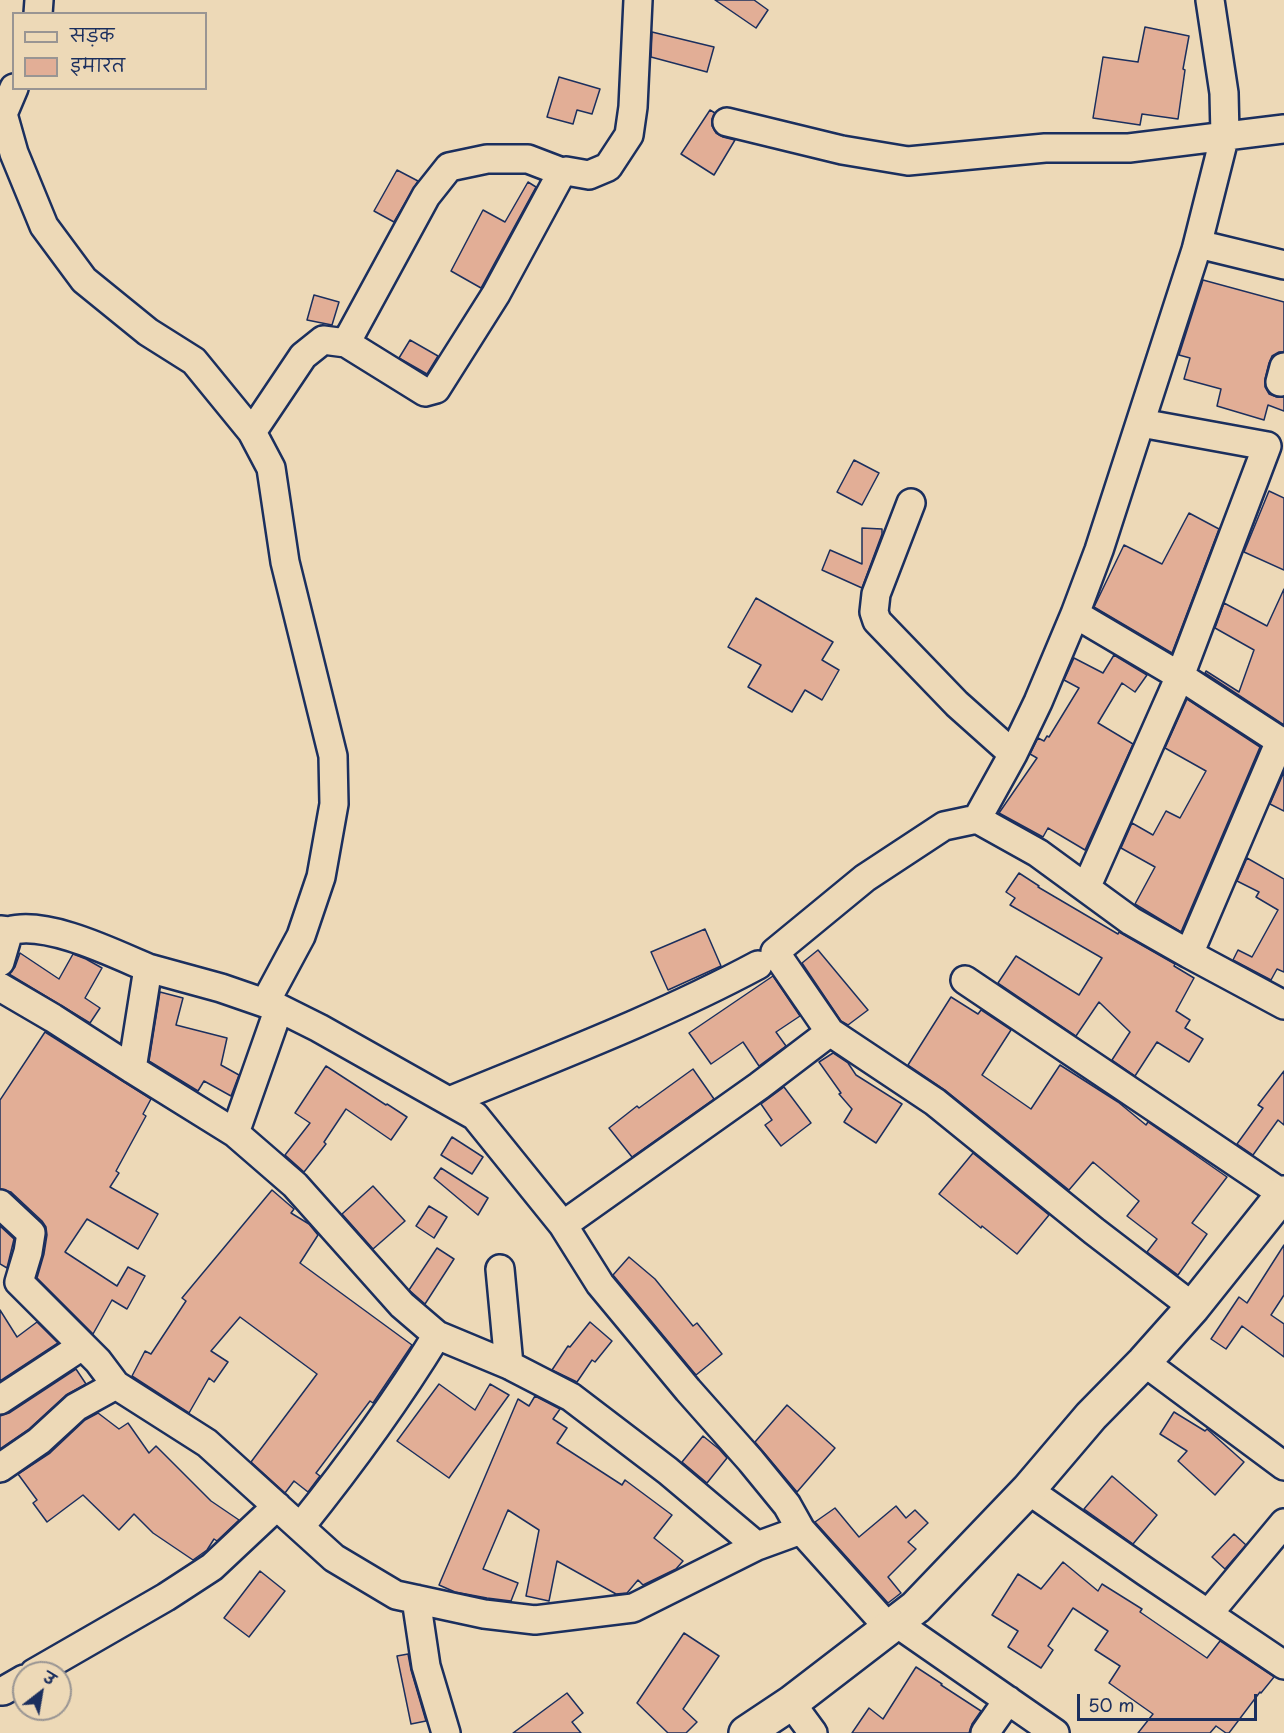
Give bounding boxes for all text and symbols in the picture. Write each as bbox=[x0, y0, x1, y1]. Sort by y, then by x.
legend bbox=[12, 12, 207, 90]
text: सड़क bbox=[70, 21, 114, 48]
text: इमारत bbox=[70, 51, 125, 78]
north arrow bbox=[12, 1661, 72, 1721]
text: उ bbox=[39, 1664, 61, 1690]
scale bar bbox=[1080, 1682, 1260, 1720]
text: 50 m bbox=[1088, 1691, 1135, 1718]

